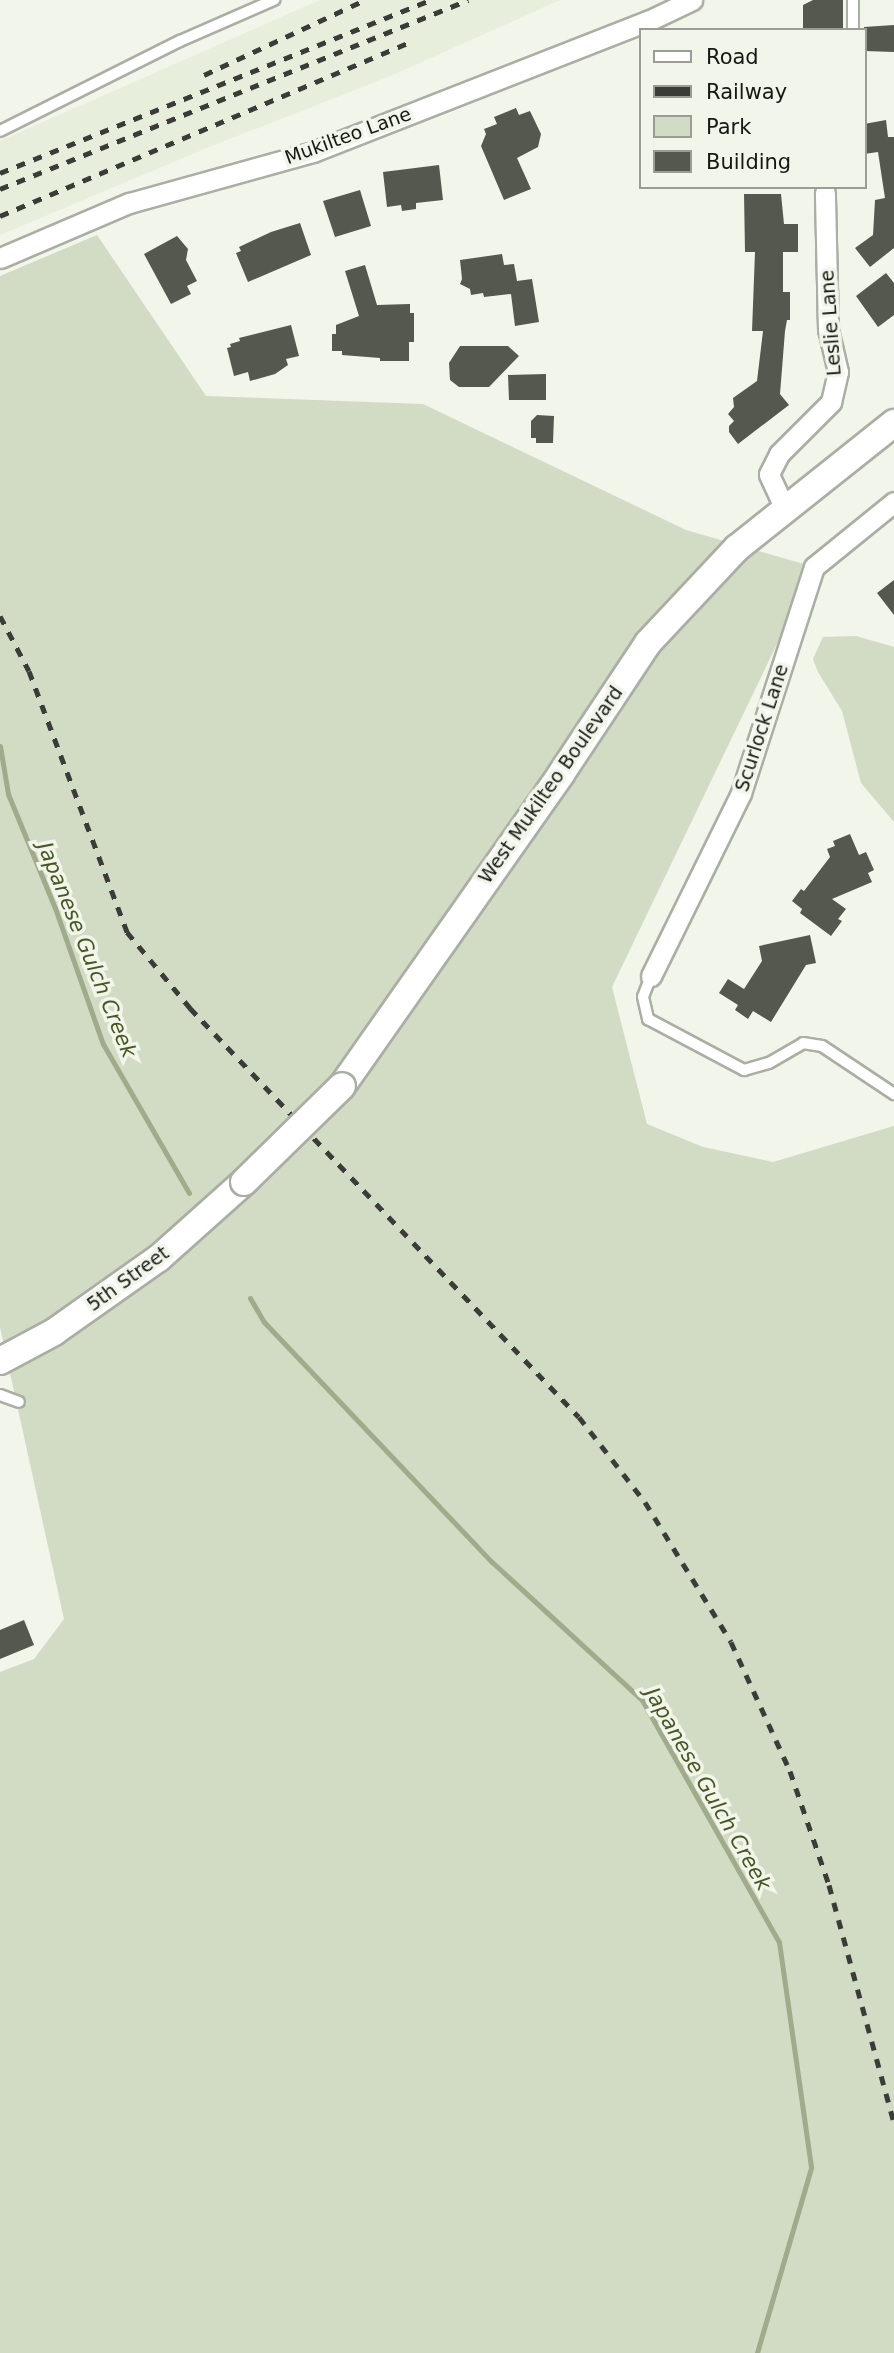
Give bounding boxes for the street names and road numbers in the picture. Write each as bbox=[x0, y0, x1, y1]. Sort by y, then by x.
street label: Mukilteo Lane bbox=[282, 103, 414, 169]
street label: Leslie Lane bbox=[816, 269, 846, 377]
street label: Scurlock Lane bbox=[731, 661, 793, 795]
street label: West Mukilteo Boulevard bbox=[474, 682, 628, 888]
street label: 5th Street bbox=[83, 1242, 173, 1316]

